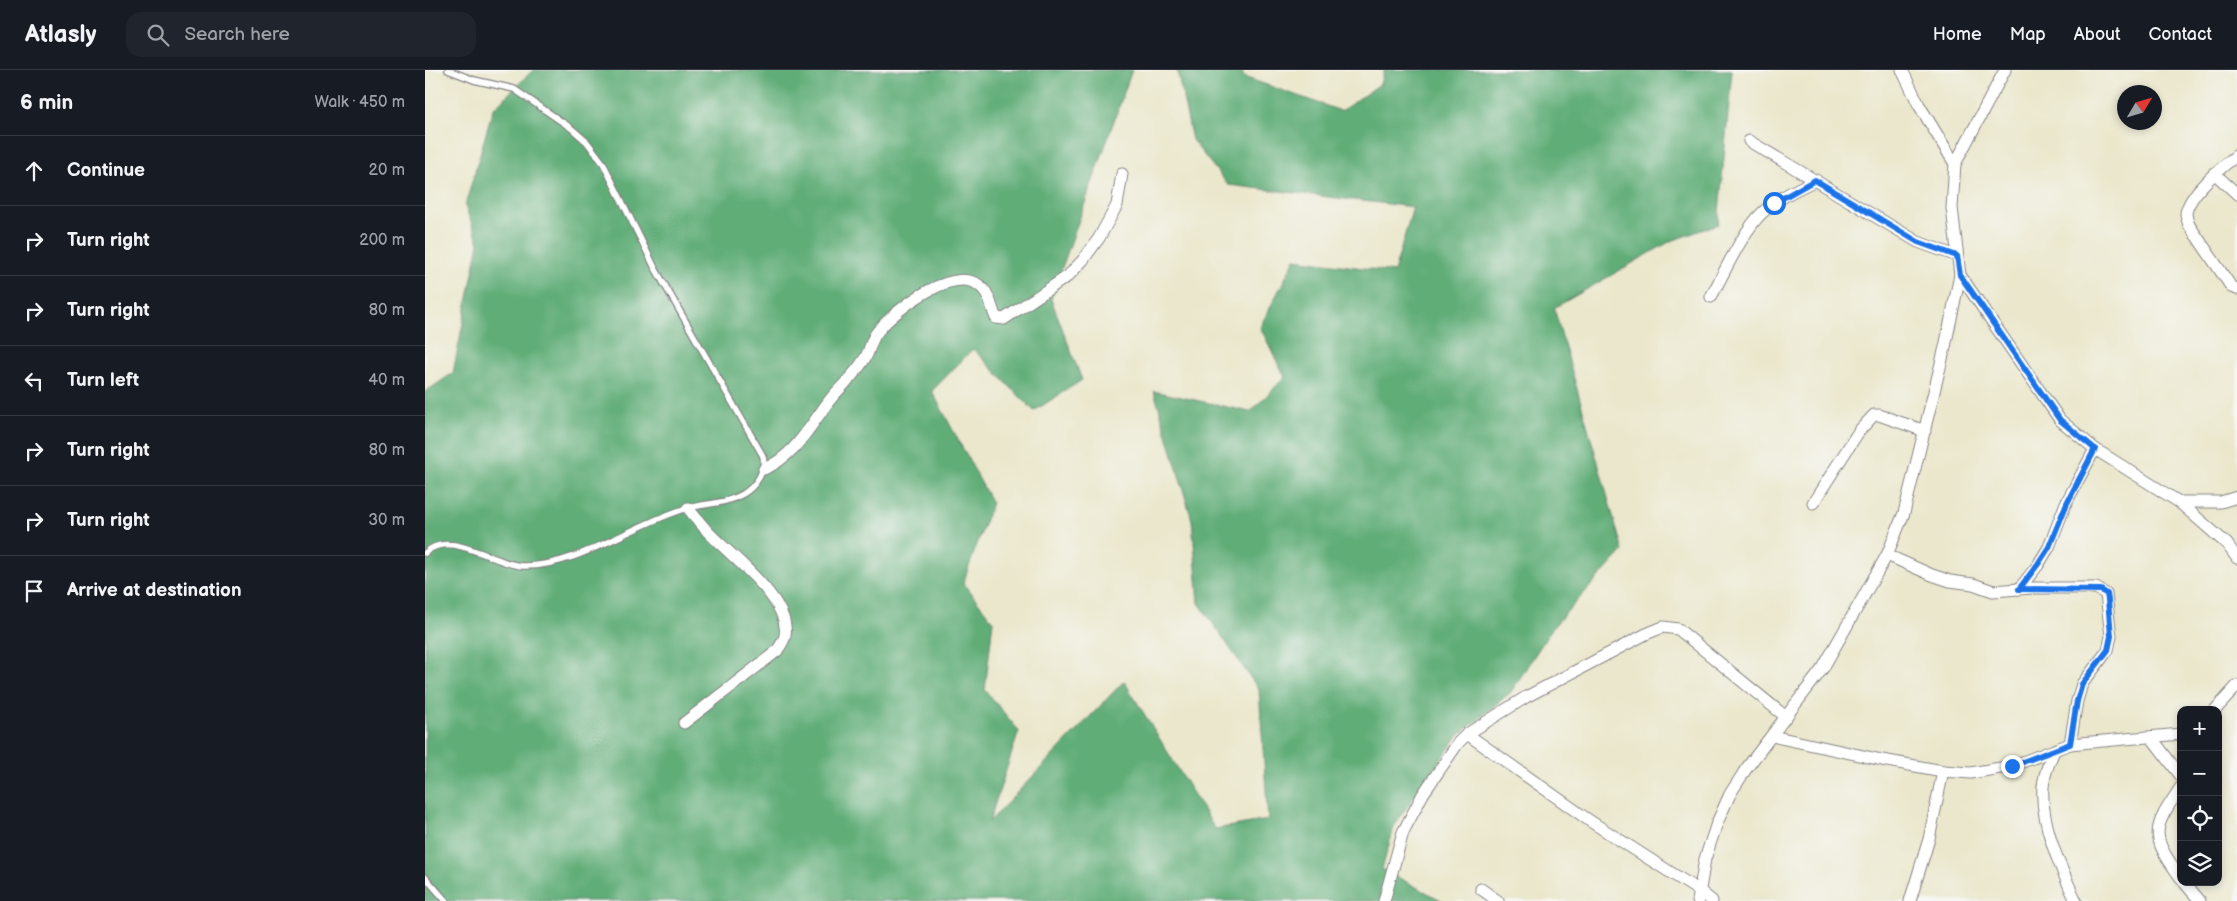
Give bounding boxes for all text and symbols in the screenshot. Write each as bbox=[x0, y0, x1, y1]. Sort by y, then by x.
search box bbox=[126, 12, 476, 57]
text: Atlasly bbox=[25, 20, 96, 49]
icon: search bbox=[144, 21, 172, 49]
text: Search here bbox=[184, 23, 290, 46]
text: Home bbox=[1933, 24, 1982, 45]
text: Map bbox=[2010, 24, 2046, 45]
text: About bbox=[2074, 24, 2121, 45]
text: Contact bbox=[2149, 24, 2212, 45]
north arrow bbox=[2117, 85, 2162, 130]
text: 6 min bbox=[20, 90, 73, 115]
text: Walk · 450 m bbox=[315, 93, 405, 112]
icon: ahead bbox=[20, 157, 48, 185]
text: Continue bbox=[67, 159, 145, 182]
text: 20 m bbox=[369, 161, 405, 180]
route start bbox=[1763, 192, 1786, 215]
icon: right bbox=[20, 227, 48, 255]
text: Turn right bbox=[67, 229, 150, 252]
text: 200 m bbox=[359, 231, 405, 250]
icon: right bbox=[20, 297, 48, 325]
text: Turn right bbox=[67, 299, 150, 322]
text: 80 m bbox=[369, 301, 405, 320]
icon: left bbox=[20, 367, 48, 395]
text: Turn left bbox=[67, 369, 139, 392]
text: 40 m bbox=[368, 371, 405, 390]
icon: right bbox=[20, 437, 48, 465]
text: Turn right bbox=[67, 439, 150, 462]
text: 80 m bbox=[369, 441, 405, 460]
icon: right bbox=[20, 507, 48, 535]
text: Turn right bbox=[67, 509, 150, 532]
text: 30 m bbox=[368, 511, 405, 530]
icon: arrive bbox=[20, 577, 48, 605]
text: Arrive at destination bbox=[67, 579, 242, 602]
map controls bbox=[2177, 706, 2222, 886]
button: + bbox=[2177, 706, 2222, 751]
button: − bbox=[2177, 751, 2222, 796]
route end bbox=[2001, 755, 2024, 778]
button: locate bbox=[2177, 796, 2222, 841]
button: layers bbox=[2177, 841, 2222, 886]

